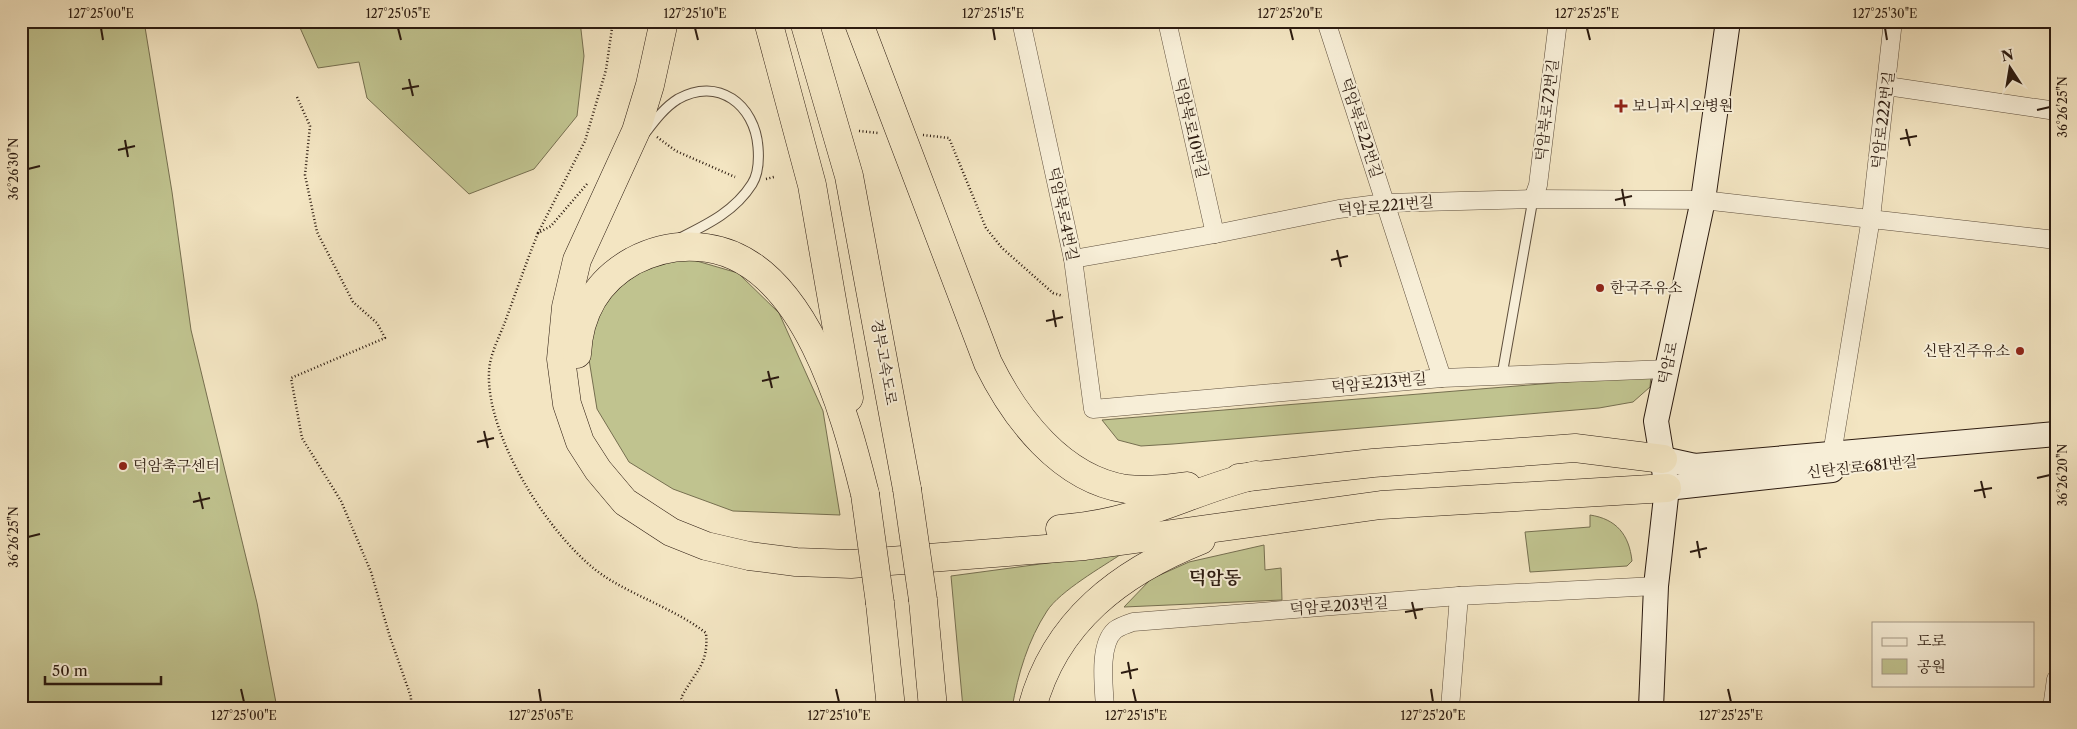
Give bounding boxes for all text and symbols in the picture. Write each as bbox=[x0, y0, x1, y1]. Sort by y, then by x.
text: 127°25'00"E bbox=[68, 6, 134, 21]
text: 127°25'05"E bbox=[366, 6, 430, 21]
text: 127°25'10"E bbox=[663, 6, 727, 21]
text: 127°25'15"E bbox=[962, 6, 1024, 21]
text: 127°25'20"E bbox=[1257, 6, 1323, 21]
text: 127°25'25"E bbox=[1555, 6, 1619, 21]
text: 127°25'30"E bbox=[1853, 6, 1917, 21]
north arrow bbox=[1984, 42, 2034, 92]
text: N bbox=[1999, 45, 2015, 65]
street label: 덕암북로72번길 bbox=[1531, 58, 1562, 162]
street label: 덕암로222번길 bbox=[1867, 70, 1898, 170]
street label: 덕암북로22번길 bbox=[1336, 75, 1387, 180]
street label: 덕암북로10번길 bbox=[1171, 76, 1212, 180]
text: 36°26'25"N bbox=[2055, 76, 2070, 138]
place label: 보니파시오병원 bbox=[1632, 96, 1733, 115]
marker: 보니파시오병원 bbox=[1614, 99, 1628, 113]
text: 36°26'30"N bbox=[6, 138, 21, 200]
street label: 덕암북로4번길 bbox=[1044, 165, 1083, 263]
street label: 덕암로221번길 bbox=[1337, 192, 1435, 219]
place label: 한국주유소 bbox=[1610, 278, 1683, 297]
marker: 한국주유소 bbox=[1594, 282, 1606, 294]
street label: 경부고속도로 bbox=[868, 317, 901, 407]
street label: 덕암로 bbox=[1654, 339, 1681, 386]
place label: 신탄진주유소 bbox=[1923, 341, 2010, 360]
marker: 신탄진주유소 bbox=[2014, 345, 2026, 357]
street label: 덕암로213번길 bbox=[1330, 369, 1427, 396]
text: 36°26'20"N bbox=[2055, 444, 2070, 506]
street label: 신탄진로681번길 bbox=[1806, 451, 1918, 482]
place label: 덕암축구센터 bbox=[133, 456, 220, 475]
marker: 덕암축구센터 bbox=[117, 460, 129, 472]
text: 36°26'25"N bbox=[6, 506, 21, 568]
district label: 덕암동 bbox=[1189, 567, 1242, 589]
street label: 덕암로203번길 bbox=[1289, 593, 1389, 618]
legend bbox=[1872, 622, 2034, 686]
text: 도로 bbox=[1917, 631, 1946, 650]
scale bar bbox=[45, 654, 161, 686]
text: 공원 bbox=[1917, 657, 1946, 676]
text: 50 m bbox=[52, 661, 88, 680]
text: 127°25'00"E bbox=[211, 708, 277, 723]
text: 127°25'05"E bbox=[509, 708, 573, 723]
text: 127°25'10"E bbox=[807, 708, 871, 723]
text: 127°25'15"E bbox=[1105, 708, 1167, 723]
text: 127°25'20"E bbox=[1400, 708, 1466, 723]
text: 127°25'25"E bbox=[1699, 708, 1763, 723]

